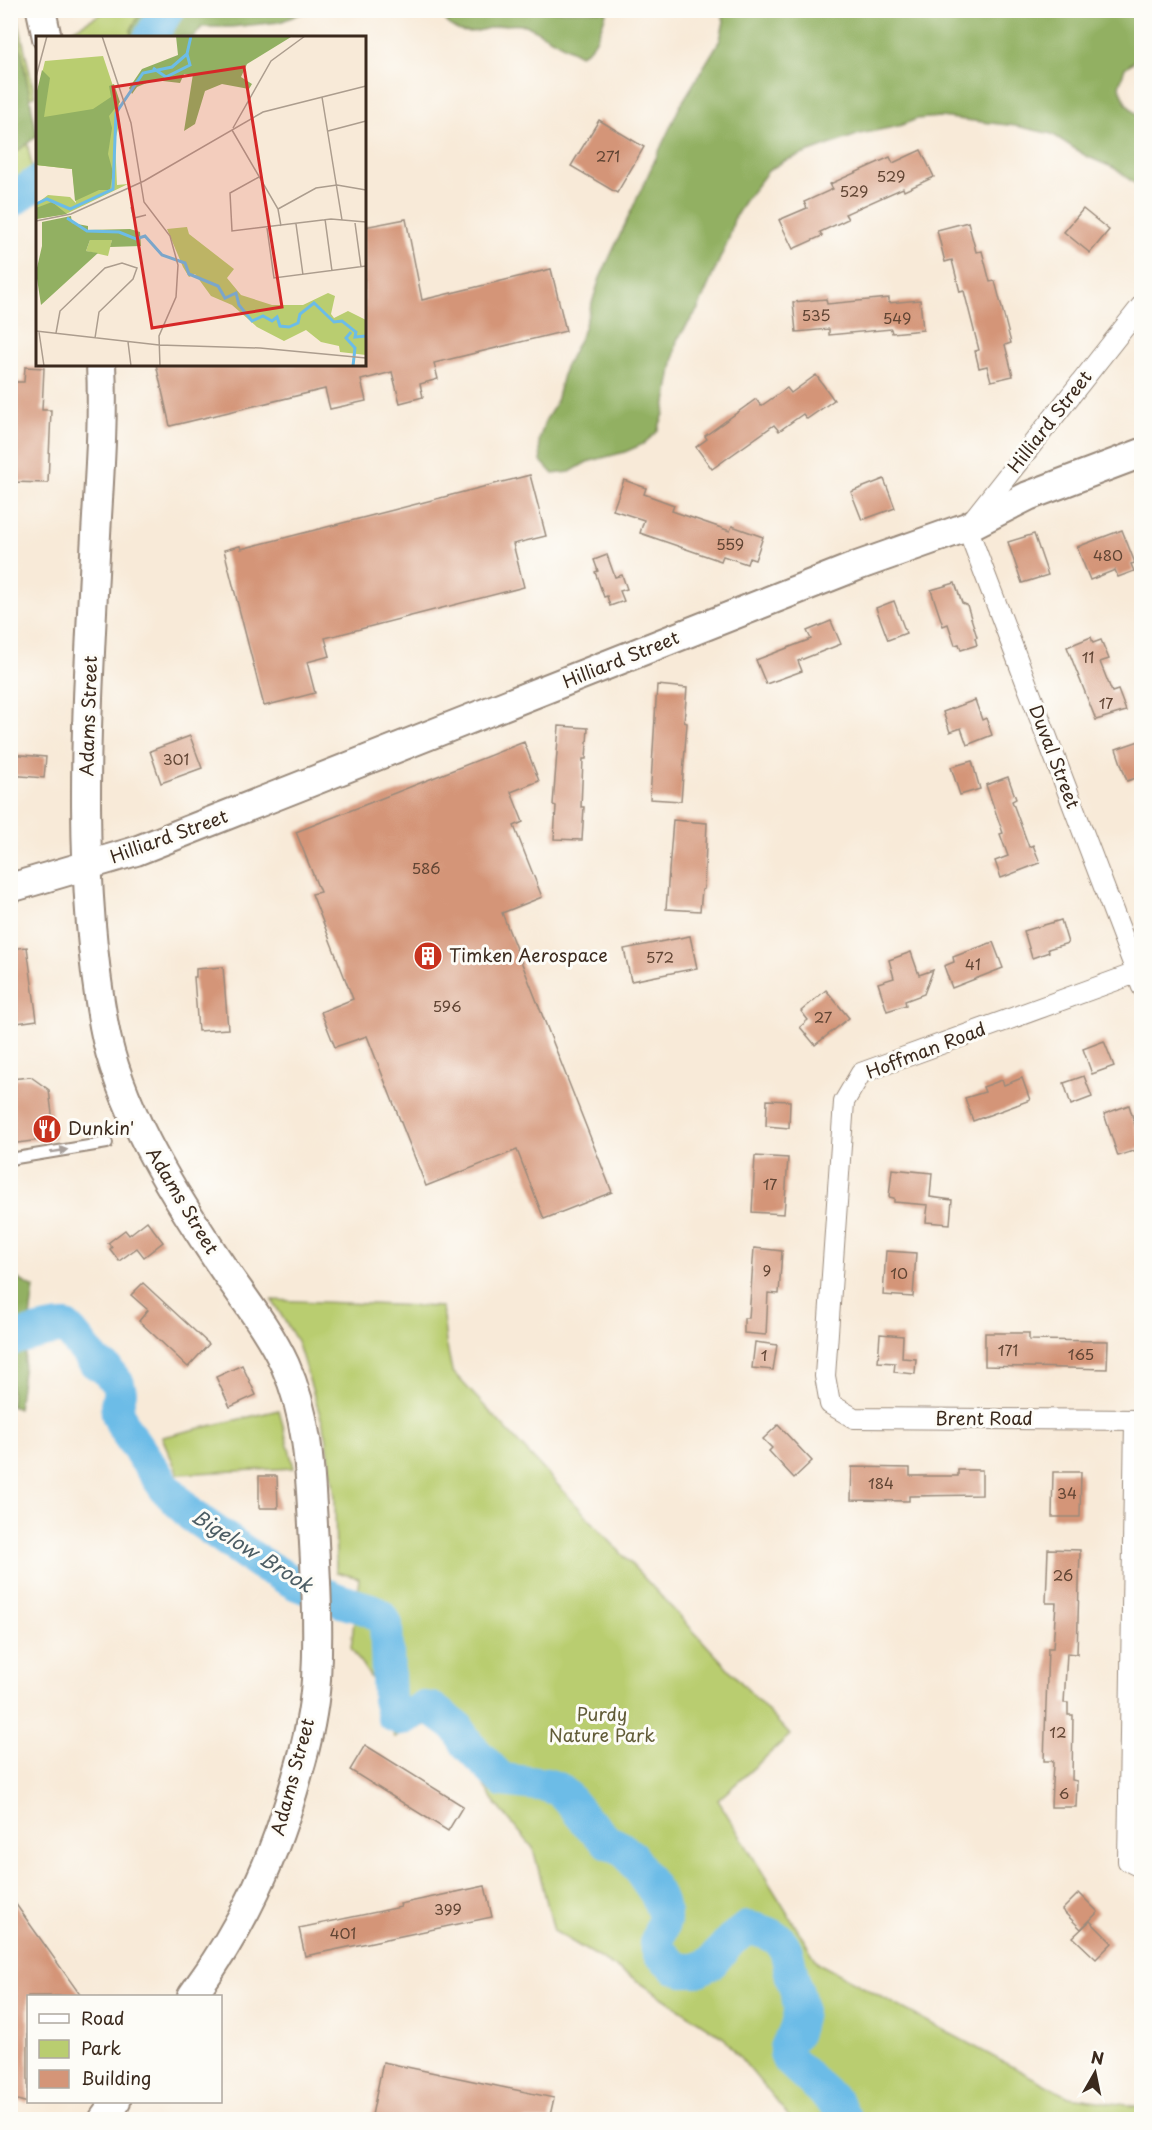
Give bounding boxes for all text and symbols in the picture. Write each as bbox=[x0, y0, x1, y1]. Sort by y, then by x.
inset map bbox=[36, 36, 366, 366]
house number: 271 bbox=[596, 144, 620, 167]
house number: 529 bbox=[877, 164, 905, 187]
house number: 529 bbox=[840, 179, 868, 202]
house number: 535 bbox=[801, 303, 831, 326]
house number: 549 bbox=[883, 306, 911, 329]
street label: Hilliard Street bbox=[1000, 364, 1098, 478]
house number: 559 bbox=[716, 532, 744, 555]
house number: 480 bbox=[1093, 543, 1123, 566]
street label: Hilliard Street bbox=[558, 623, 683, 694]
house number: 11 bbox=[1082, 645, 1094, 668]
street label: Adams Street bbox=[72, 655, 103, 777]
house number: 17 bbox=[1099, 691, 1113, 714]
street label: Duval Street bbox=[1023, 701, 1088, 812]
house number: 301 bbox=[163, 747, 189, 770]
street label: Hilliard Street bbox=[106, 802, 231, 869]
house number: 586 bbox=[411, 856, 441, 879]
building icon: Timken Aerospace bbox=[412, 940, 444, 972]
place label: Timken Aerospace bbox=[449, 941, 608, 968]
house number: 572 bbox=[646, 945, 674, 968]
house number: 41 bbox=[965, 952, 981, 975]
house number: 596 bbox=[433, 994, 461, 1017]
house number: 27 bbox=[814, 1005, 833, 1028]
street label: Hoffman Road bbox=[862, 1014, 989, 1085]
restaurant icon: Dunkin' bbox=[31, 1113, 63, 1145]
place label: Dunkin' bbox=[68, 1114, 134, 1141]
street label: Adams Street bbox=[141, 1142, 226, 1259]
one-way arrow bbox=[49, 1146, 68, 1155]
house number: 17 bbox=[763, 1172, 777, 1195]
house number: 9 bbox=[763, 1258, 771, 1281]
house number: 10 bbox=[890, 1261, 908, 1284]
house number: 171 bbox=[998, 1338, 1018, 1361]
house number: 165 bbox=[1068, 1342, 1094, 1365]
house number: 1 bbox=[761, 1343, 767, 1366]
street label: Brent Road bbox=[935, 1404, 1033, 1431]
house number: 184 bbox=[868, 1471, 894, 1494]
house number: 34 bbox=[1057, 1481, 1077, 1504]
water label: Bigelow Brook bbox=[186, 1501, 320, 1600]
house number: 26 bbox=[1053, 1563, 1073, 1586]
park label: Purdy Nature Park bbox=[549, 1700, 655, 1748]
street label: Adams Street bbox=[263, 1715, 320, 1838]
house number: 12 bbox=[1049, 1720, 1067, 1743]
house number: 6 bbox=[1059, 1781, 1069, 1804]
house number: 399 bbox=[434, 1897, 462, 1920]
house number: 401 bbox=[330, 1921, 356, 1944]
legend bbox=[27, 1995, 222, 2103]
text: Road bbox=[81, 2004, 125, 2031]
text: Park bbox=[81, 2034, 121, 2061]
north arrow bbox=[1065, 2043, 1125, 2103]
text: N bbox=[1089, 2044, 1106, 2070]
text: Building bbox=[81, 2064, 151, 2091]

